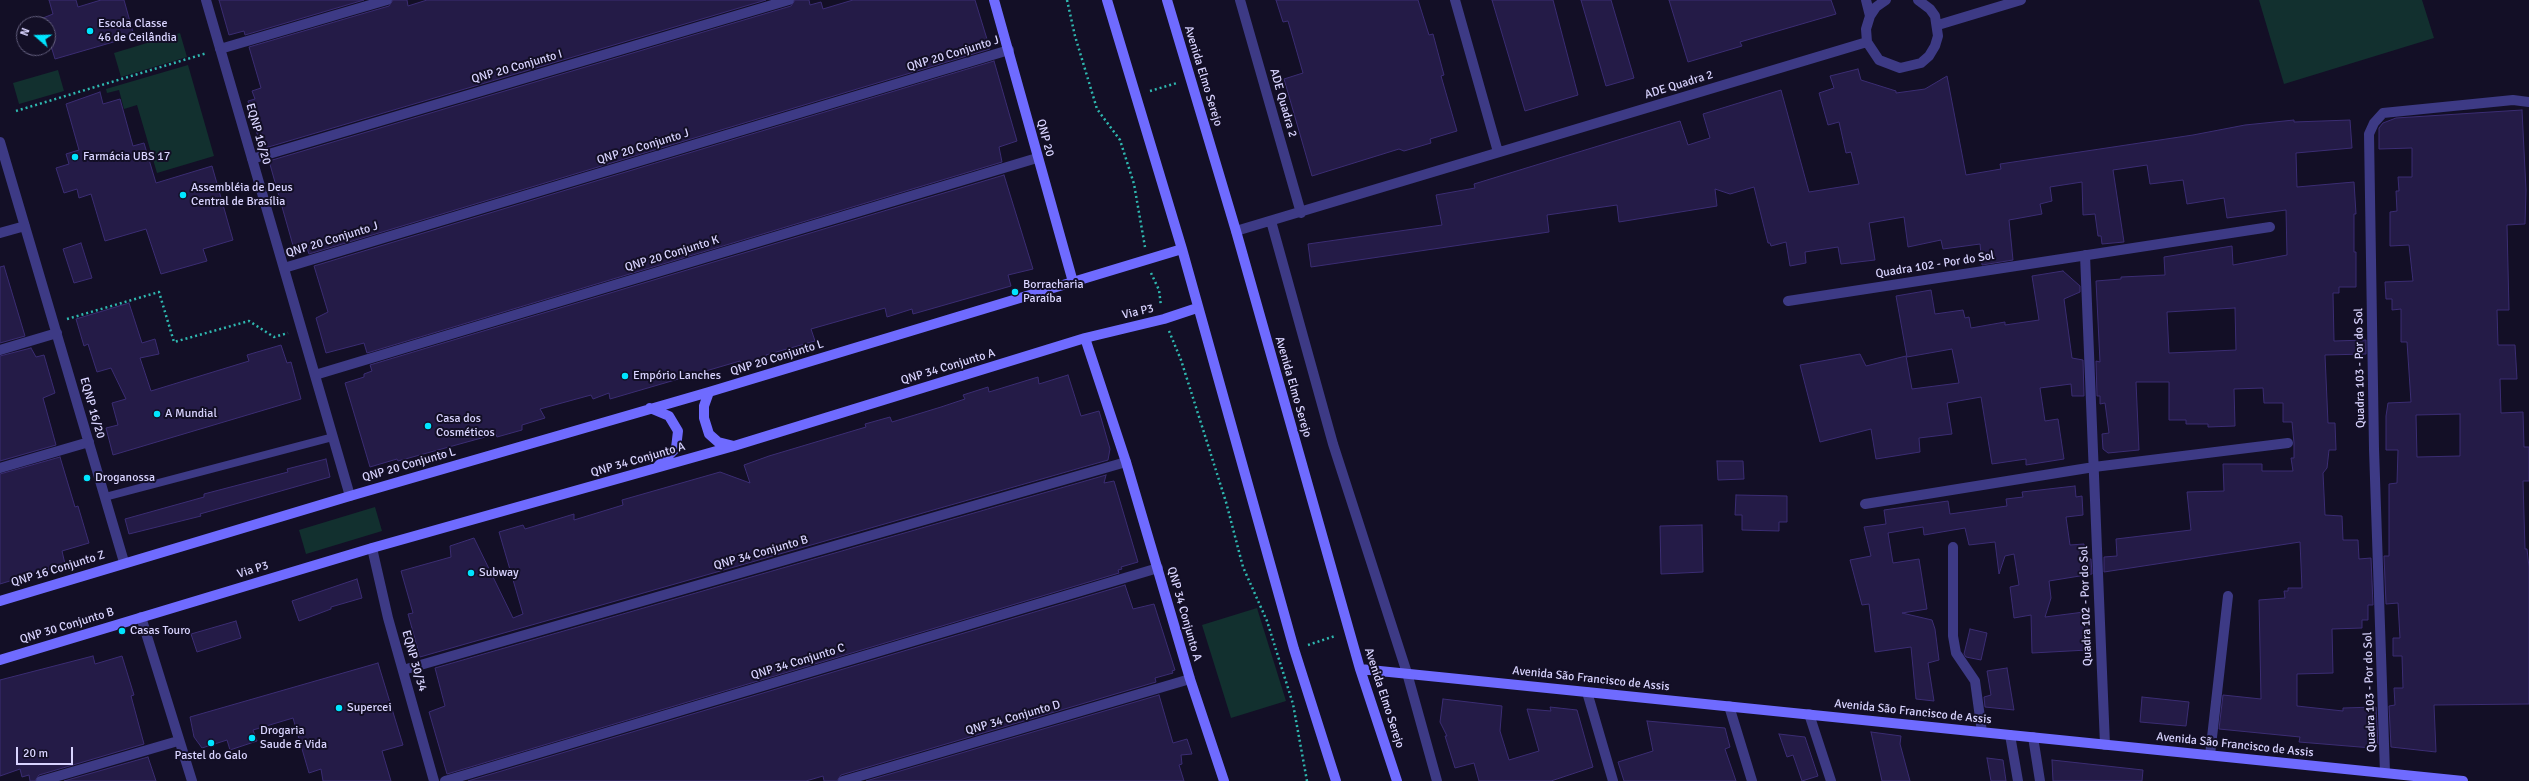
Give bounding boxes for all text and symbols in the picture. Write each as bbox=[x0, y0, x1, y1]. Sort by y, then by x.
north arrow bbox=[16, 16, 56, 56]
place label: Escola Classe 46 de Ceilândia bbox=[98, 17, 177, 45]
street label: Avenida Elmo Serejo bbox=[1181, 24, 1225, 128]
text: N bbox=[18, 26, 33, 38]
marker: Escola Classe 46 de Ceilândia bbox=[85, 26, 95, 36]
street label: QNP 20 Conjunto J bbox=[905, 33, 1001, 75]
street label: QNP 20 Conjunto I bbox=[470, 47, 564, 87]
street label: ADE Quadra 2 bbox=[1266, 67, 1300, 139]
street label: ADE Quadra 2 bbox=[1643, 68, 1715, 102]
street label: EQNP 16/20 bbox=[242, 102, 274, 166]
street label: QNP 20 bbox=[1033, 118, 1057, 158]
street label: QNP 20 Conjunto J bbox=[595, 126, 691, 168]
place label: Farmácia UBS 17 bbox=[83, 150, 170, 164]
marker: Farmácia UBS 17 bbox=[70, 152, 80, 162]
place label: Assembléia de Deus Central de Brasília bbox=[191, 181, 293, 209]
marker: Assembléia de Deus Central de Brasília bbox=[178, 190, 188, 200]
street label: QNP 20 Conjunto J bbox=[284, 219, 380, 261]
street label: QNP 20 Conjunto K bbox=[623, 233, 721, 275]
street label: Quadra 102 - Por do Sol bbox=[1875, 248, 1995, 282]
place label: Borracharia Paraíba bbox=[1023, 278, 1084, 306]
marker: Borracharia Paraíba bbox=[1010, 287, 1020, 297]
street label: Via P3 bbox=[1121, 301, 1155, 323]
street label: Quadra 103 - Por do Sol bbox=[2352, 308, 2368, 428]
street label: Avenida Elmo Serejo bbox=[1272, 335, 1314, 439]
street label: QNP 20 Conjunto L bbox=[729, 337, 825, 379]
street label: QNP 34 Conjunto A bbox=[899, 346, 997, 388]
place label: Empório Lanches bbox=[633, 369, 721, 383]
marker: Empório Lanches bbox=[620, 371, 630, 381]
street label: EQNP 16/20 bbox=[76, 376, 108, 440]
place label: A Mundial bbox=[165, 407, 217, 421]
marker: A Mundial bbox=[152, 409, 162, 419]
place label: Casa dos Cosméticos bbox=[436, 412, 495, 440]
marker: Casa dos Cosméticos bbox=[423, 421, 433, 431]
street label: QNP 34 Conjunto A bbox=[589, 440, 687, 480]
street label: QNP 20 Conjunto L bbox=[361, 445, 457, 485]
place label: Droganossa bbox=[95, 471, 155, 485]
marker: Droganossa bbox=[82, 473, 92, 483]
street label: QNP 34 Conjunto B bbox=[712, 533, 810, 573]
street label: Quadra 102 - Por do Sol bbox=[2077, 546, 2095, 666]
street label: QNP 16 Conjunto Z bbox=[9, 548, 107, 590]
street label: Via P3 bbox=[236, 558, 270, 582]
street label: QNP 34 Conjunto A bbox=[1164, 565, 1204, 663]
place label: Subway bbox=[479, 566, 519, 580]
marker: Subway bbox=[466, 568, 476, 578]
street label: QNP 30 Conjunto B bbox=[18, 605, 116, 647]
place label: Casas Touro bbox=[130, 624, 191, 638]
marker: Casas Touro bbox=[117, 626, 127, 636]
street label: EQNP 30/34 bbox=[398, 629, 430, 693]
street label: Quadra 103 - Por do Sol bbox=[2361, 632, 2379, 752]
street label: QNP 34 Conjunto C bbox=[749, 641, 847, 683]
street label: Avenida Elmo Serejo bbox=[1361, 646, 1407, 750]
street label: Avenida São Francisco de Assis bbox=[1512, 664, 1670, 694]
street label: Avenida São Francisco de Assis bbox=[1834, 697, 1992, 727]
street label: QNP 34 Conjunto D bbox=[964, 698, 1062, 738]
place label: Supercei bbox=[347, 701, 392, 715]
marker: Supercei bbox=[334, 703, 344, 713]
place label: Drogaria Saude & Vida bbox=[260, 724, 327, 752]
street label: Avenida São Francisco de Assis bbox=[2156, 730, 2314, 760]
marker: Drogaria Saude & Vida bbox=[247, 733, 257, 743]
marker: Pastel do Galo bbox=[206, 738, 216, 748]
scale bar bbox=[18, 739, 75, 765]
text: 20 m bbox=[23, 746, 48, 761]
place label: Pastel do Galo bbox=[175, 749, 247, 763]

